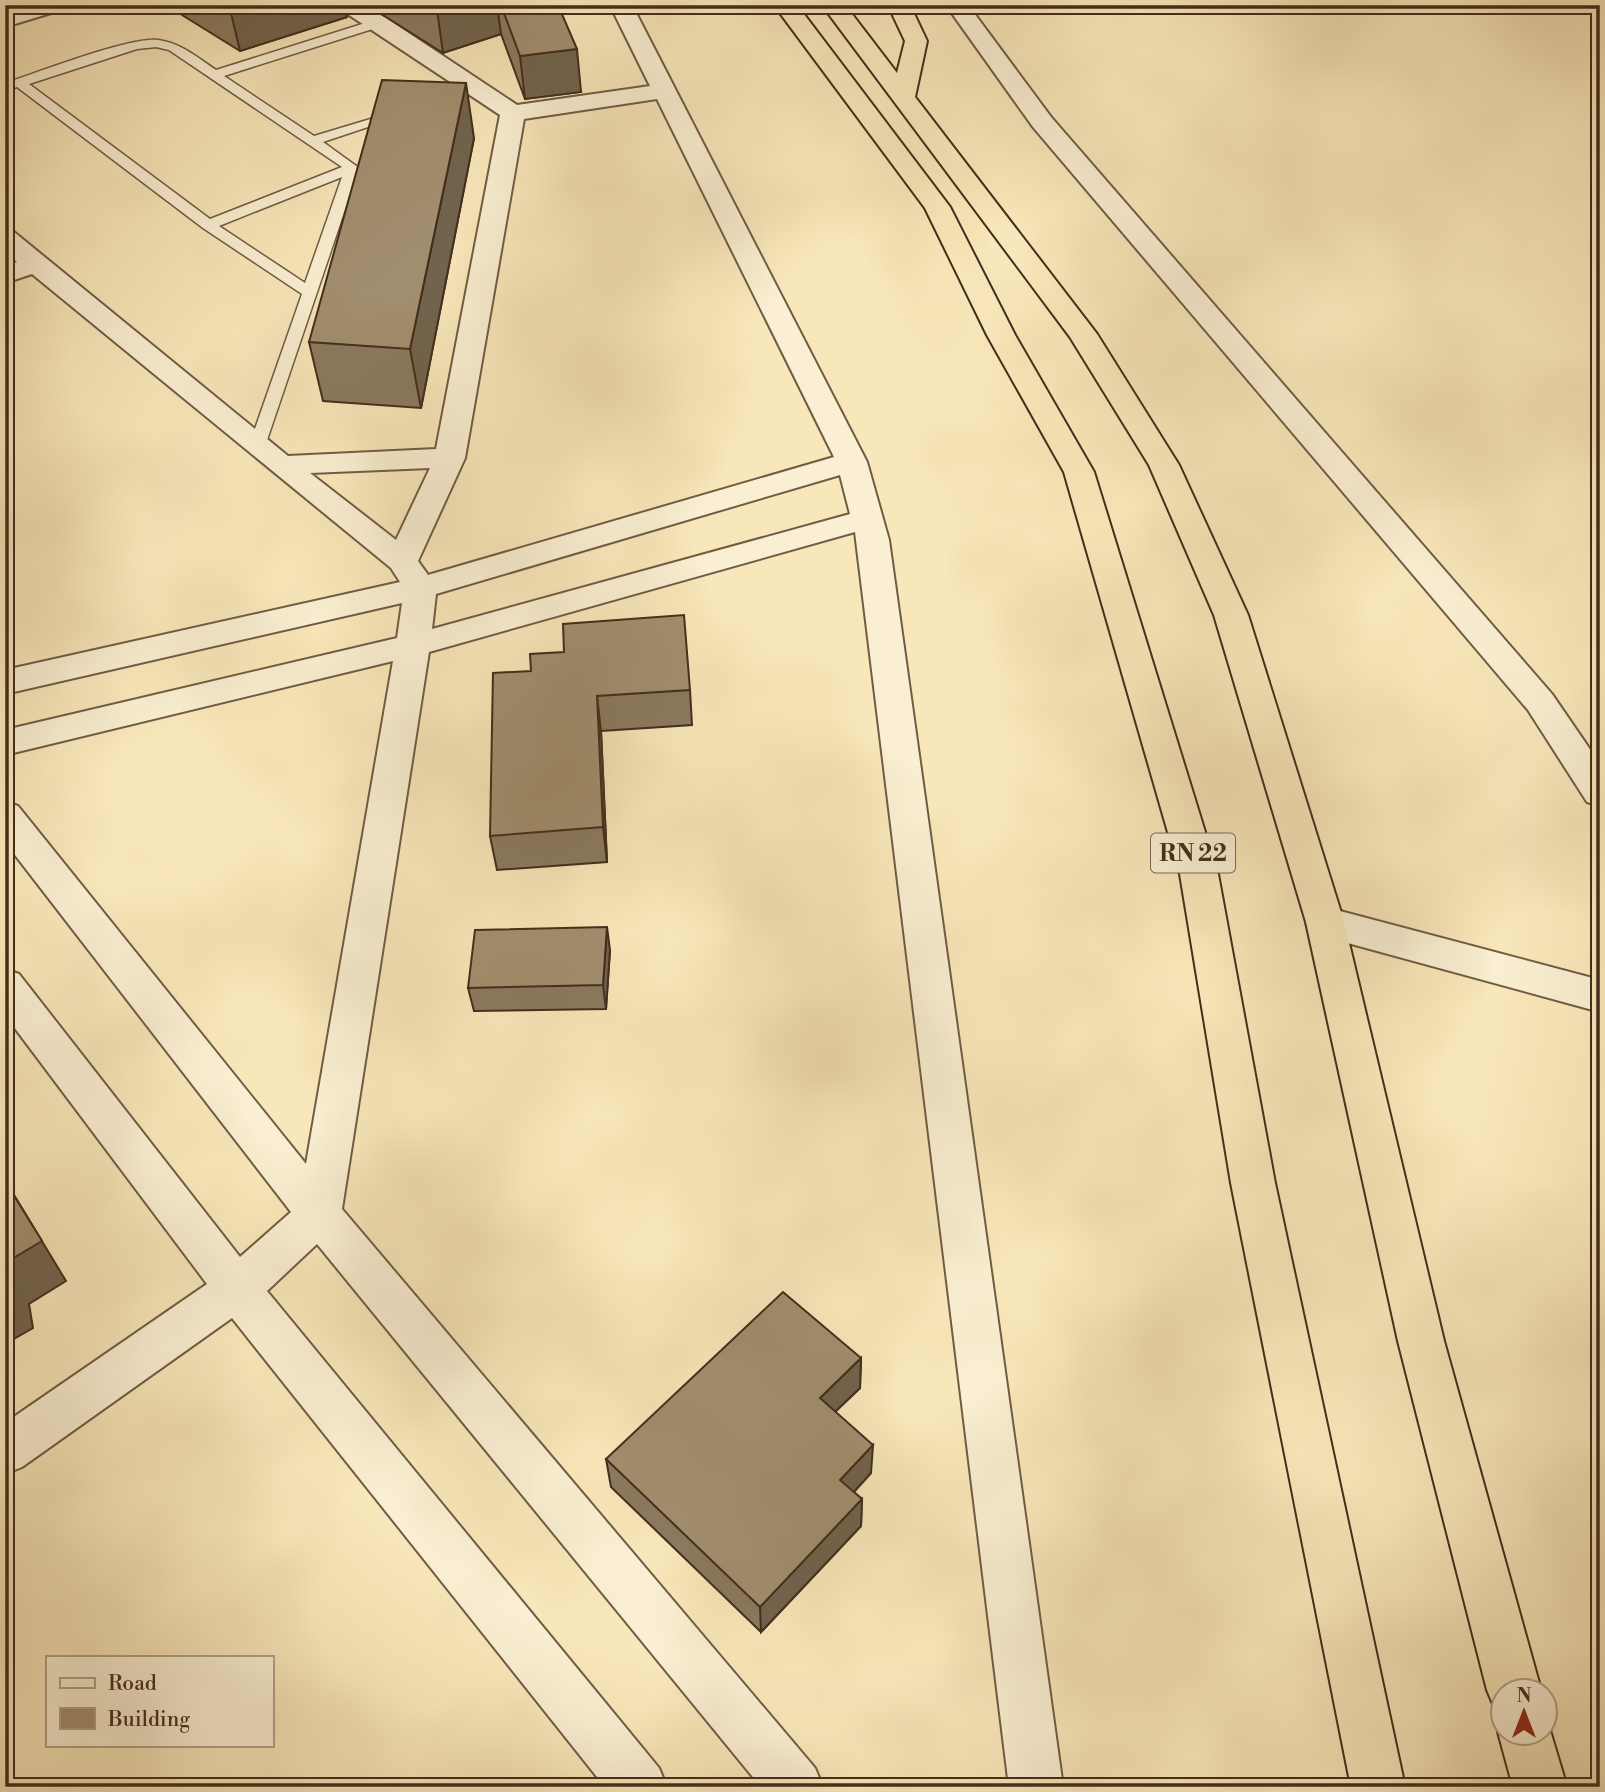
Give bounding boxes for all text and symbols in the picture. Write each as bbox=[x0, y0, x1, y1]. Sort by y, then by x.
road number: RN 22 bbox=[1151, 834, 1235, 873]
legend bbox=[46, 1656, 273, 1746]
text: Road bbox=[108, 1671, 157, 1697]
north arrow bbox=[1490, 1676, 1560, 1746]
text: N bbox=[1516, 1684, 1532, 1708]
text: Building bbox=[107, 1707, 190, 1733]

